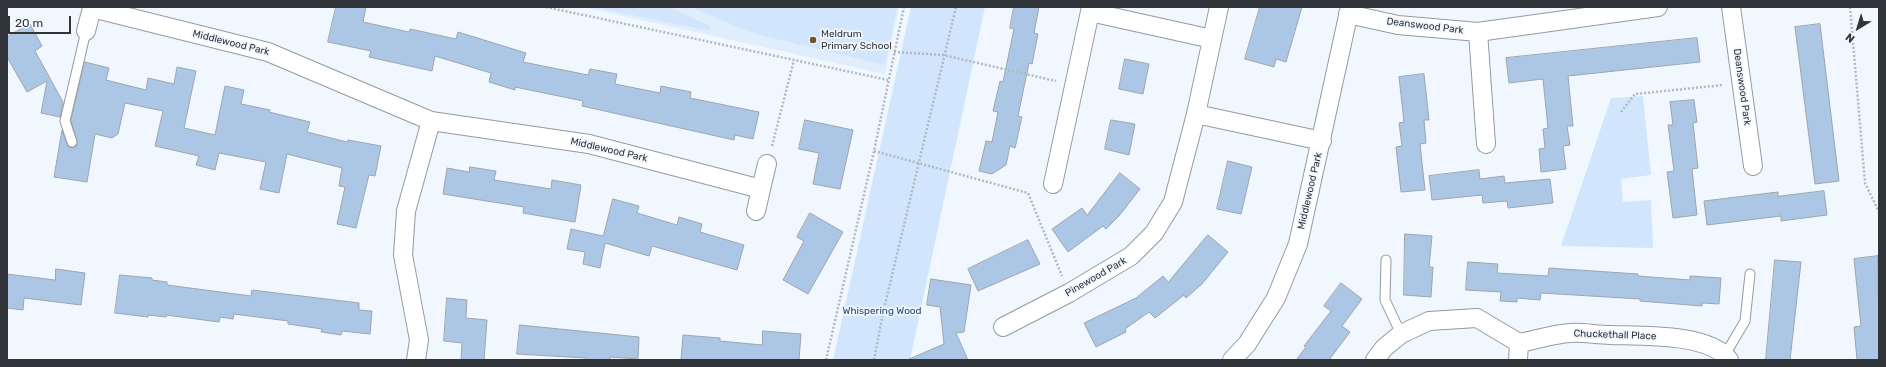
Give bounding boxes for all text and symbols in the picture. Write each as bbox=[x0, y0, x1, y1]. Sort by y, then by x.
scale bar bbox=[10, 8, 73, 34]
north arrow bbox=[1838, 8, 1878, 48]
street label: Deanswood Park bbox=[1386, 15, 1464, 37]
text: 20 m bbox=[15, 16, 43, 30]
street label: Middlewood Park bbox=[191, 28, 271, 58]
place label: Meldrum Primary School bbox=[821, 28, 892, 52]
text: N bbox=[1843, 30, 1857, 45]
marker: Meldrum Primary School bbox=[808, 35, 818, 45]
street label: Deanswood Park bbox=[1731, 48, 1753, 126]
street label: Middlewood Park bbox=[569, 135, 649, 165]
street label: Middlewood Park bbox=[1295, 151, 1325, 231]
street label: Pinewood Park bbox=[1063, 255, 1129, 299]
park label: Whispering Wood bbox=[842, 305, 922, 317]
street label: Chuckethall Place bbox=[1573, 328, 1657, 342]

